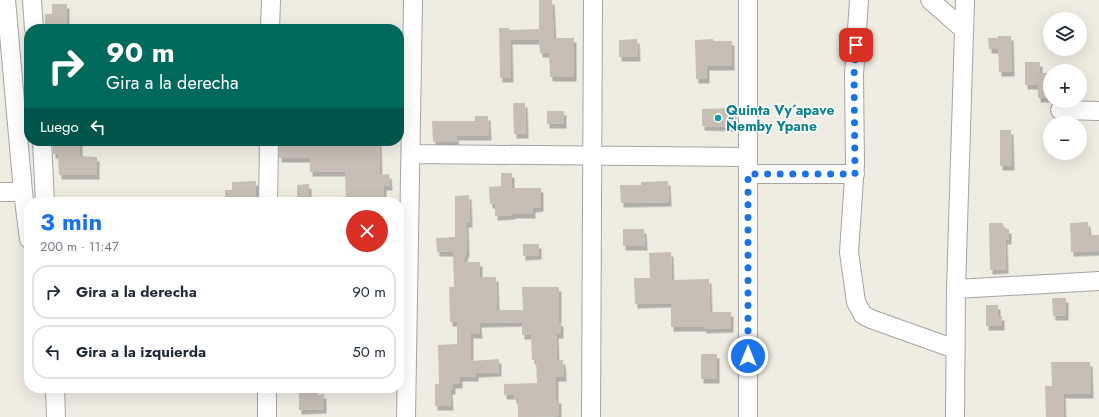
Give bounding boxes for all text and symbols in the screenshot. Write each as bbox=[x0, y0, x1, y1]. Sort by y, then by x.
map controls bbox=[1043, 12, 1087, 160]
button: layers bbox=[1043, 12, 1087, 56]
pin bbox=[839, 28, 873, 62]
text: 90 m bbox=[106, 32, 175, 73]
icon: arrive bbox=[845, 34, 867, 56]
icon: right bbox=[40, 40, 92, 92]
button: + bbox=[1043, 64, 1087, 108]
text: Gira a la derecha bbox=[106, 70, 239, 96]
place label: Quinta Vy´apave Ñemby Ypane bbox=[726, 100, 835, 136]
marker: Quinta Vy´apave Ñemby Ypane bbox=[713, 113, 723, 123]
text: Luego bbox=[40, 116, 79, 138]
icon: left bbox=[87, 116, 109, 138]
button: − bbox=[1043, 116, 1087, 160]
text: 3 min bbox=[40, 204, 102, 239]
button: close bbox=[346, 210, 388, 252]
text: 200 m · 11:47 bbox=[40, 237, 119, 256]
icon: right bbox=[42, 281, 64, 303]
text: Gira a la derecha bbox=[76, 281, 197, 303]
text: 90 m bbox=[352, 281, 386, 303]
position arrow bbox=[727, 335, 769, 377]
icon: left bbox=[42, 341, 64, 363]
text: Gira a la izquierda bbox=[76, 341, 206, 363]
text: 50 m bbox=[352, 341, 386, 363]

